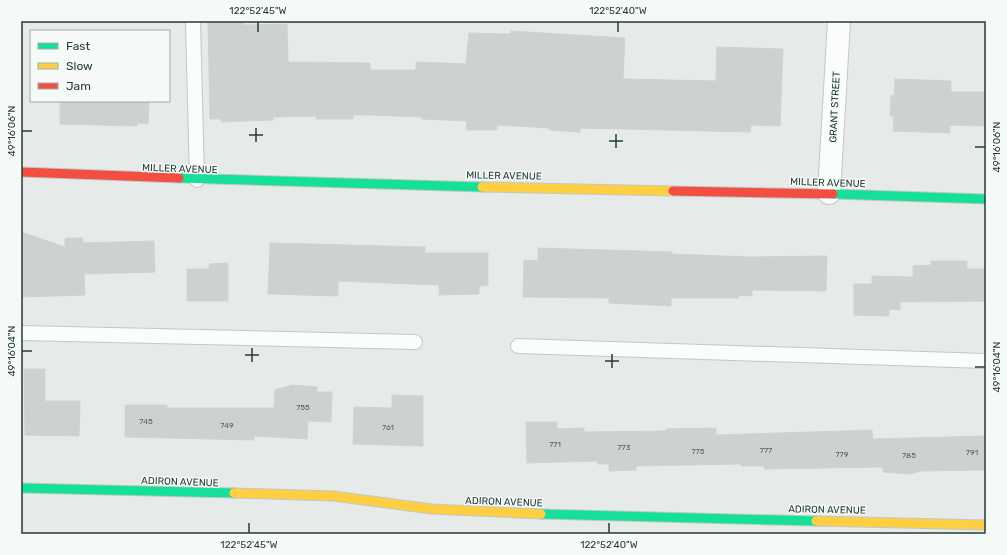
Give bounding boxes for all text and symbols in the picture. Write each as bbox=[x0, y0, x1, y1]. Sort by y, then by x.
text: 122°52'45"W bbox=[229, 5, 287, 17]
text: 122°52'40"W bbox=[589, 5, 647, 17]
legend bbox=[30, 30, 170, 102]
text: Fast bbox=[66, 39, 90, 53]
text: Slow bbox=[66, 59, 93, 73]
street label: GRANT STREET bbox=[827, 71, 843, 143]
text: Jam bbox=[66, 79, 91, 93]
text: 49°16'06"N bbox=[6, 106, 18, 156]
text: 49°16'06"N bbox=[991, 122, 1003, 172]
street label: MILLER AVENUE bbox=[142, 162, 218, 176]
street label: MILLER AVENUE bbox=[466, 169, 542, 183]
street label: MILLER AVENUE bbox=[790, 176, 866, 190]
text: 49°16'04"N bbox=[6, 325, 18, 377]
text: 49°16'04"N bbox=[991, 341, 1003, 393]
house number: 755 bbox=[296, 403, 310, 412]
house number: 745 bbox=[139, 417, 153, 426]
house number: 749 bbox=[220, 421, 234, 430]
house number: 761 bbox=[382, 423, 394, 432]
house number: 771 bbox=[549, 440, 561, 449]
house number: 773 bbox=[617, 443, 631, 452]
house number: 777 bbox=[760, 446, 772, 455]
house number: 775 bbox=[692, 447, 705, 456]
house number: 791 bbox=[966, 448, 978, 457]
house number: 779 bbox=[836, 450, 849, 459]
house number: 785 bbox=[902, 451, 916, 460]
street label: ADIRON AVENUE bbox=[141, 475, 219, 489]
street label: ADIRON AVENUE bbox=[465, 495, 543, 509]
street label: ADIRON AVENUE bbox=[788, 503, 866, 517]
text: 122°52'45"W bbox=[220, 539, 278, 551]
text: 122°52'40"W bbox=[580, 539, 638, 551]

